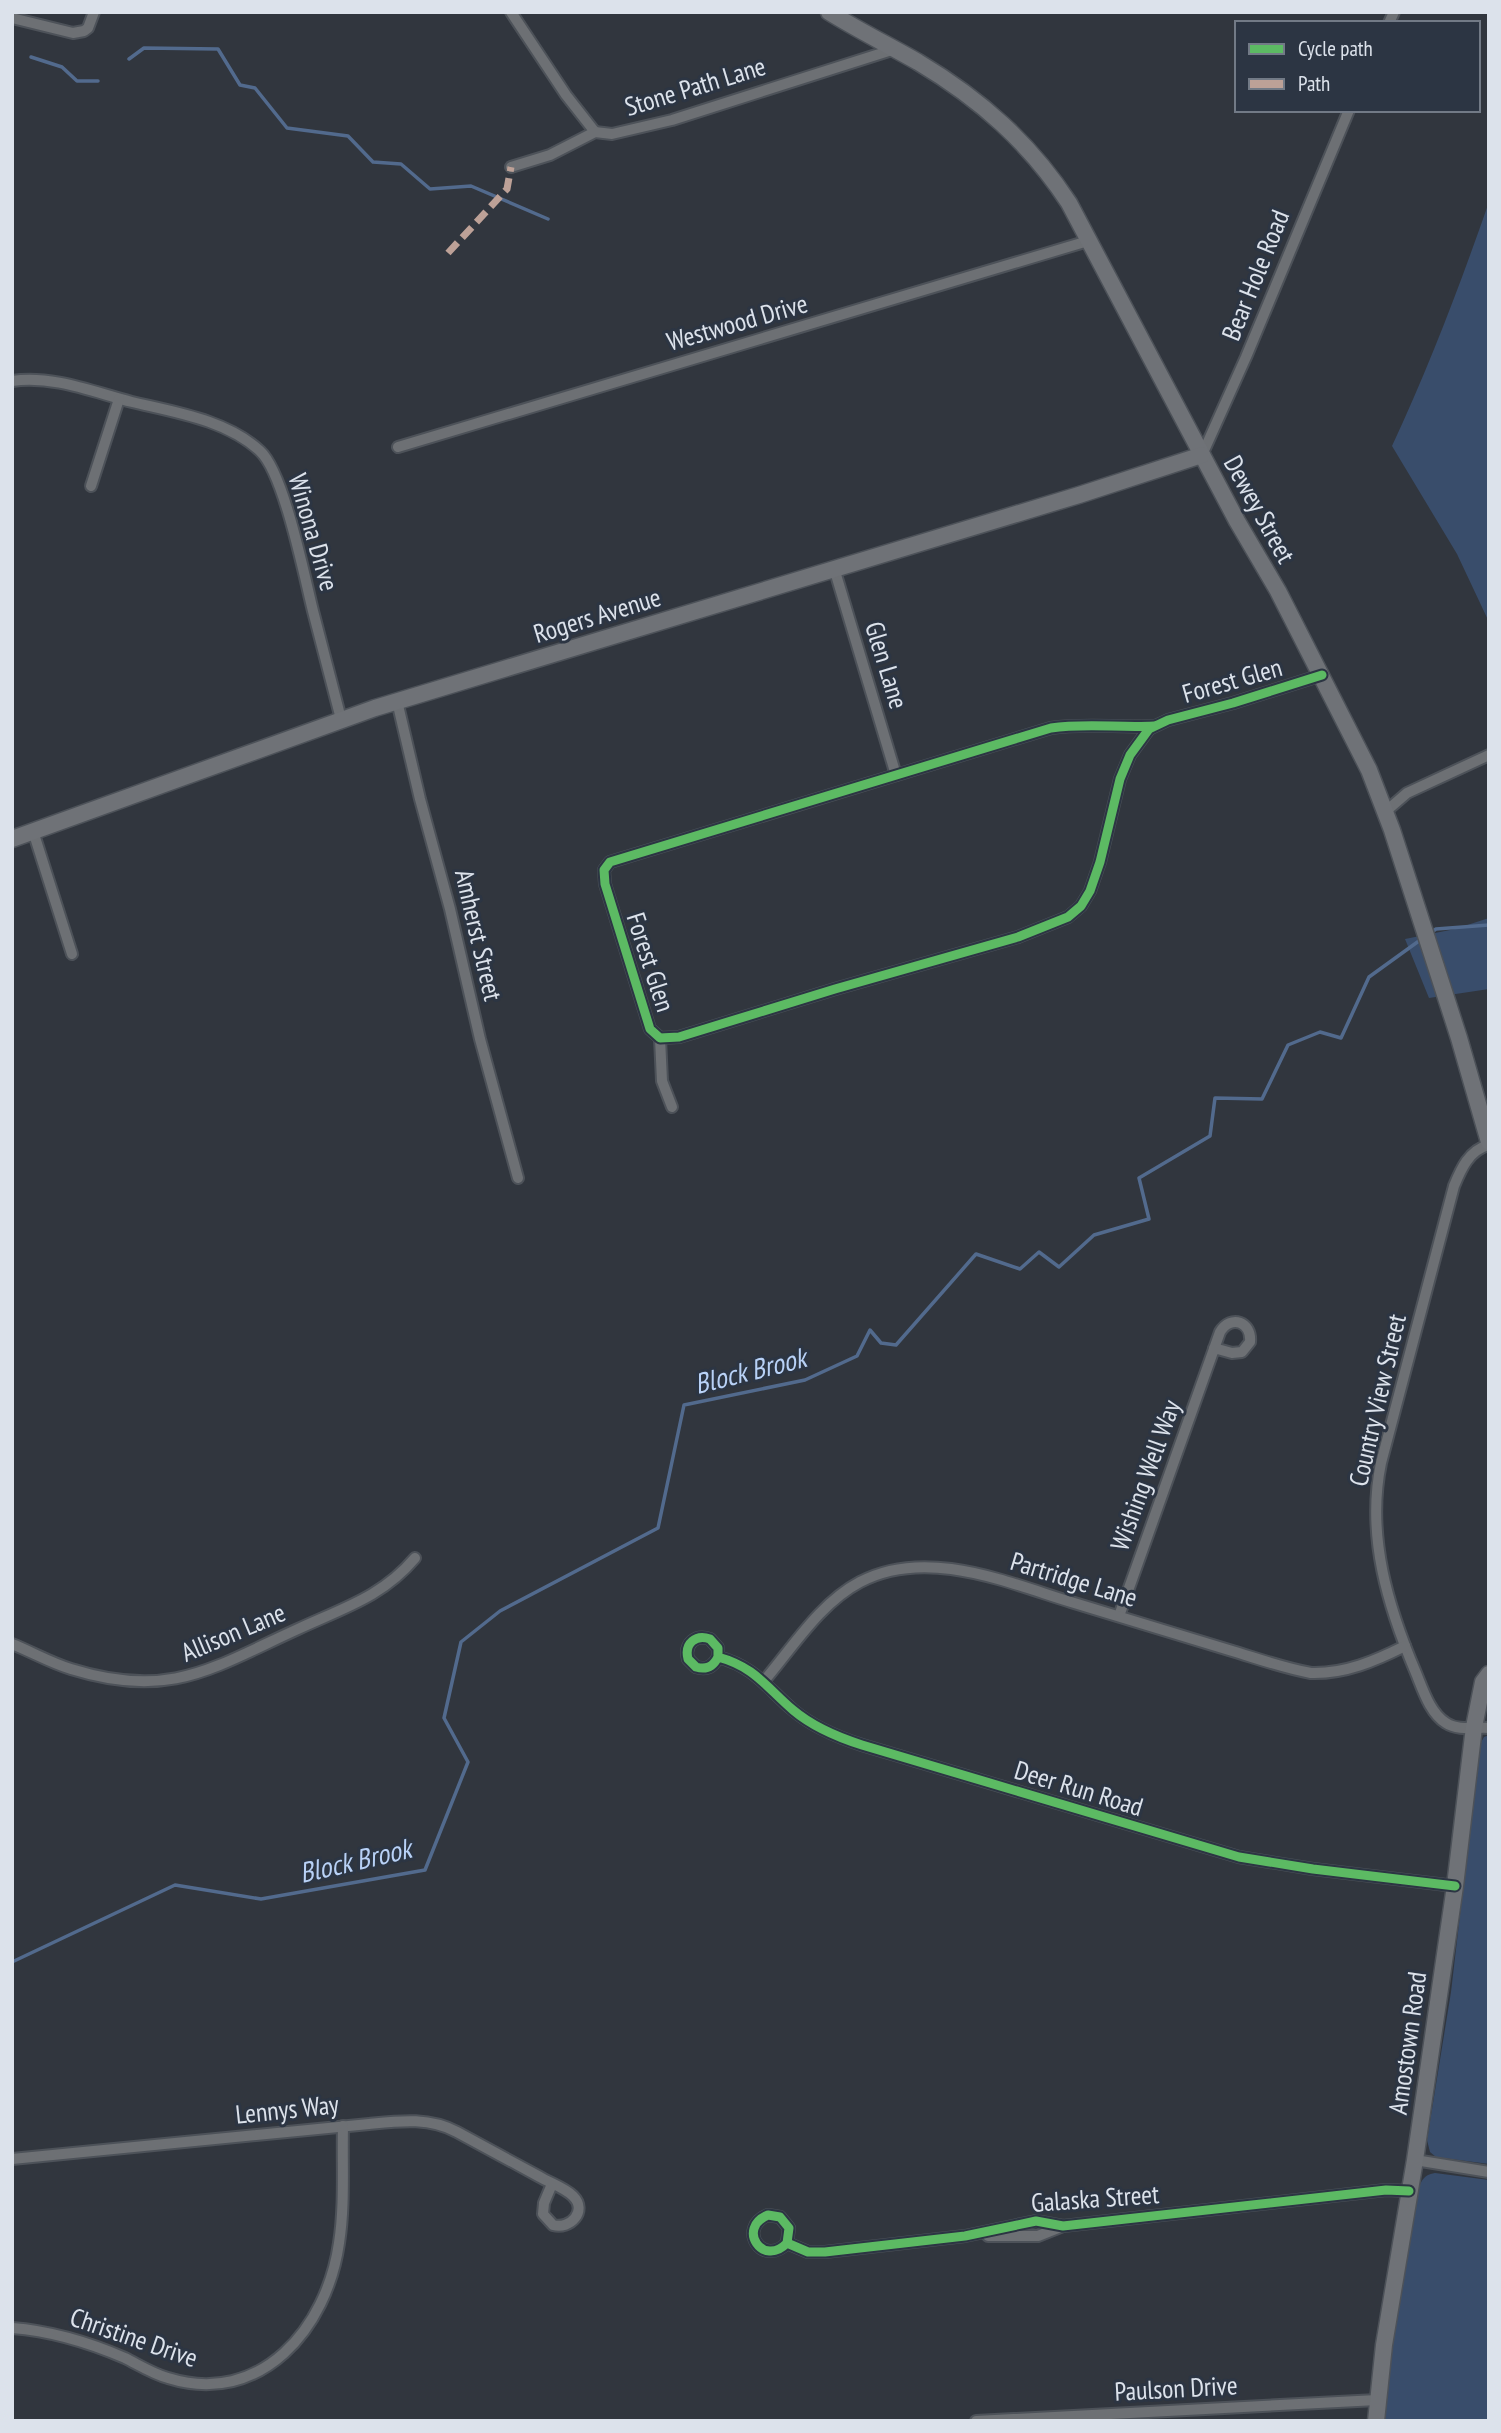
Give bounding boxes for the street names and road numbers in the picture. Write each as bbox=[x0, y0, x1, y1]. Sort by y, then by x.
street label: Stone Path Lane bbox=[621, 49, 769, 123]
street label: Bear Hole Road bbox=[1214, 205, 1296, 345]
street label: Westwood Drive bbox=[663, 286, 811, 358]
street label: Dewey Street bbox=[1217, 449, 1303, 569]
street label: Winona Drive bbox=[282, 470, 346, 594]
street label: Rogers Avenue bbox=[529, 580, 665, 650]
street label: Glen Lane bbox=[858, 617, 916, 713]
street label: Forest Glen bbox=[1178, 650, 1286, 710]
street label: Amherst Street bbox=[448, 866, 510, 1004]
street label: Forest Glen bbox=[620, 908, 682, 1016]
street label: Country View Street bbox=[1341, 1311, 1413, 1489]
street label: Wishing Well Way bbox=[1102, 1395, 1188, 1555]
street label: Partridge Lane bbox=[1007, 1544, 1141, 1614]
street label: Allison Lane bbox=[176, 1595, 290, 1669]
street label: Deer Run Road bbox=[1011, 1753, 1147, 1823]
street label: Amostown Road bbox=[1381, 1969, 1433, 2117]
street label: Lennys Way bbox=[234, 2087, 340, 2131]
street label: Galaska Street bbox=[1030, 2177, 1160, 2219]
street label: Christine Drive bbox=[66, 2300, 202, 2374]
street label: Paulson Drive bbox=[1114, 2368, 1238, 2408]

